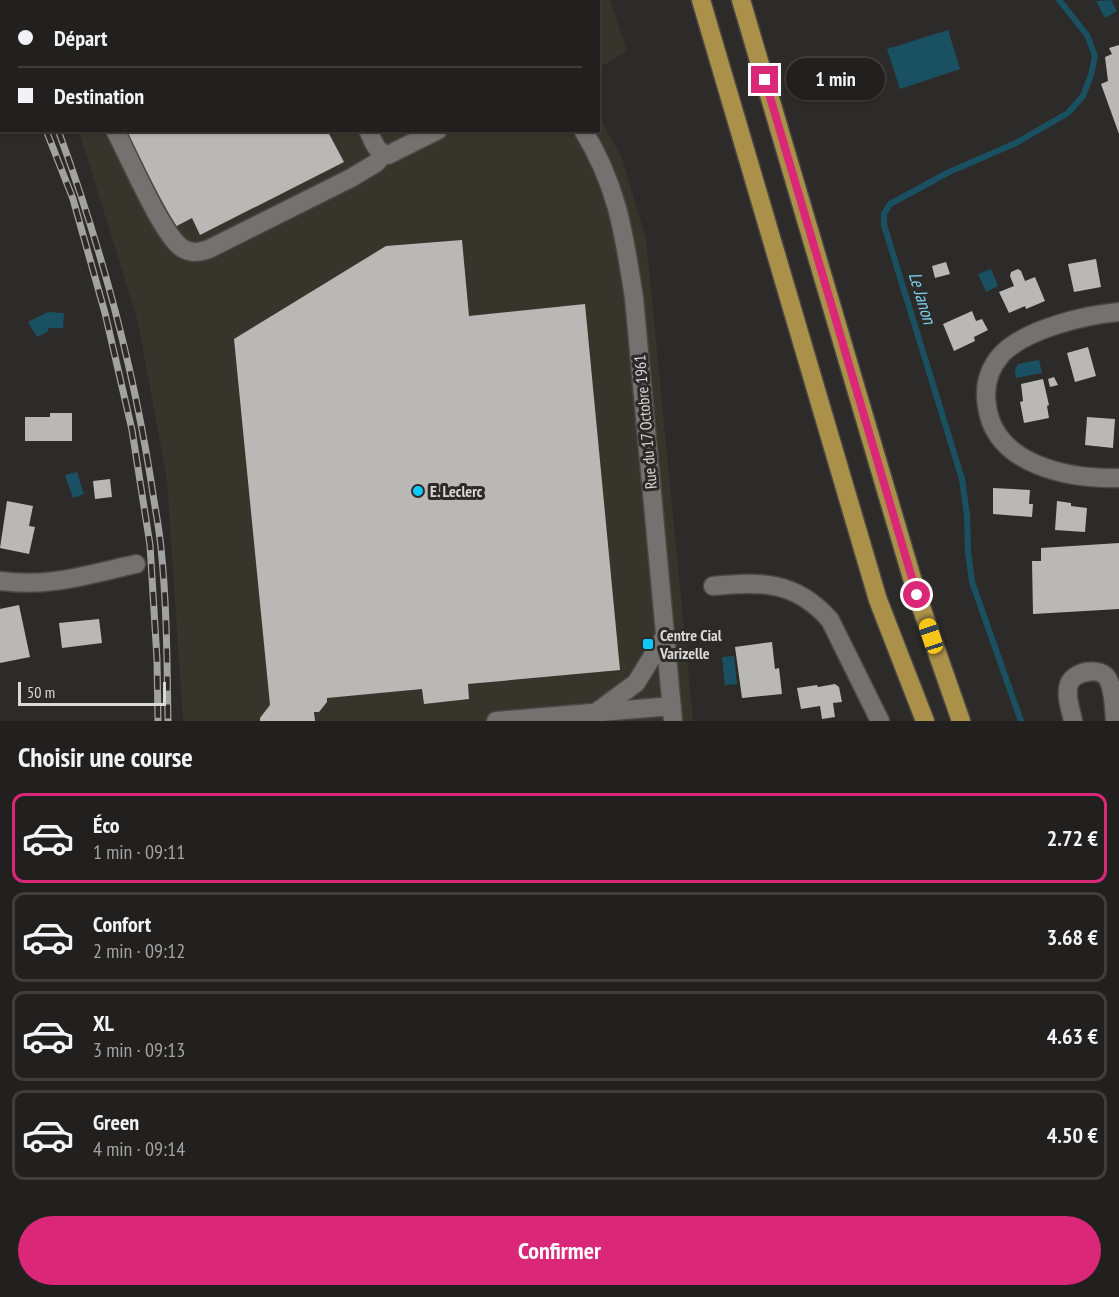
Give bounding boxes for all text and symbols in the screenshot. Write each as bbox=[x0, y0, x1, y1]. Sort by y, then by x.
text: Départ bbox=[54, 24, 108, 52]
callout: 1 min bbox=[786, 59, 885, 101]
route end bbox=[751, 66, 778, 93]
text: 1 min bbox=[815, 66, 856, 92]
text: Destination bbox=[54, 82, 144, 110]
water label: Le Janon bbox=[904, 269, 942, 328]
street label: Rue du 17 Octobre 1961 bbox=[629, 354, 661, 490]
place label: E. Leclerc bbox=[430, 481, 483, 501]
marker: E. Leclerc bbox=[411, 484, 425, 498]
route start bbox=[903, 581, 930, 608]
car bbox=[917, 616, 945, 656]
place label: Centre Cial Varizelle bbox=[659, 625, 722, 663]
marker: Centre Cial Varizelle bbox=[641, 637, 655, 651]
scale bar bbox=[18, 679, 166, 706]
text: 50 m bbox=[27, 682, 55, 702]
text: Choisir une course bbox=[18, 740, 193, 774]
icon: car bbox=[21, 811, 75, 865]
text: Éco bbox=[93, 811, 120, 839]
text: 2.72 € bbox=[1047, 824, 1098, 852]
text: 1 min · 09:11 bbox=[93, 839, 185, 865]
icon: car bbox=[21, 910, 75, 964]
text: Confort bbox=[93, 910, 151, 938]
text: 3.68 € bbox=[1047, 923, 1098, 951]
text: 2 min · 09:12 bbox=[93, 938, 185, 964]
icon: car bbox=[21, 1009, 75, 1063]
text: XL bbox=[93, 1009, 114, 1037]
text: 4.63 € bbox=[1047, 1022, 1098, 1050]
text: 3 min · 09:13 bbox=[93, 1037, 185, 1063]
icon: car bbox=[21, 1108, 75, 1162]
text: Green bbox=[93, 1108, 139, 1136]
text: 4.50 € bbox=[1047, 1121, 1098, 1149]
text: 4 min · 09:14 bbox=[93, 1136, 185, 1162]
button: Confirmer bbox=[18, 1216, 1101, 1285]

